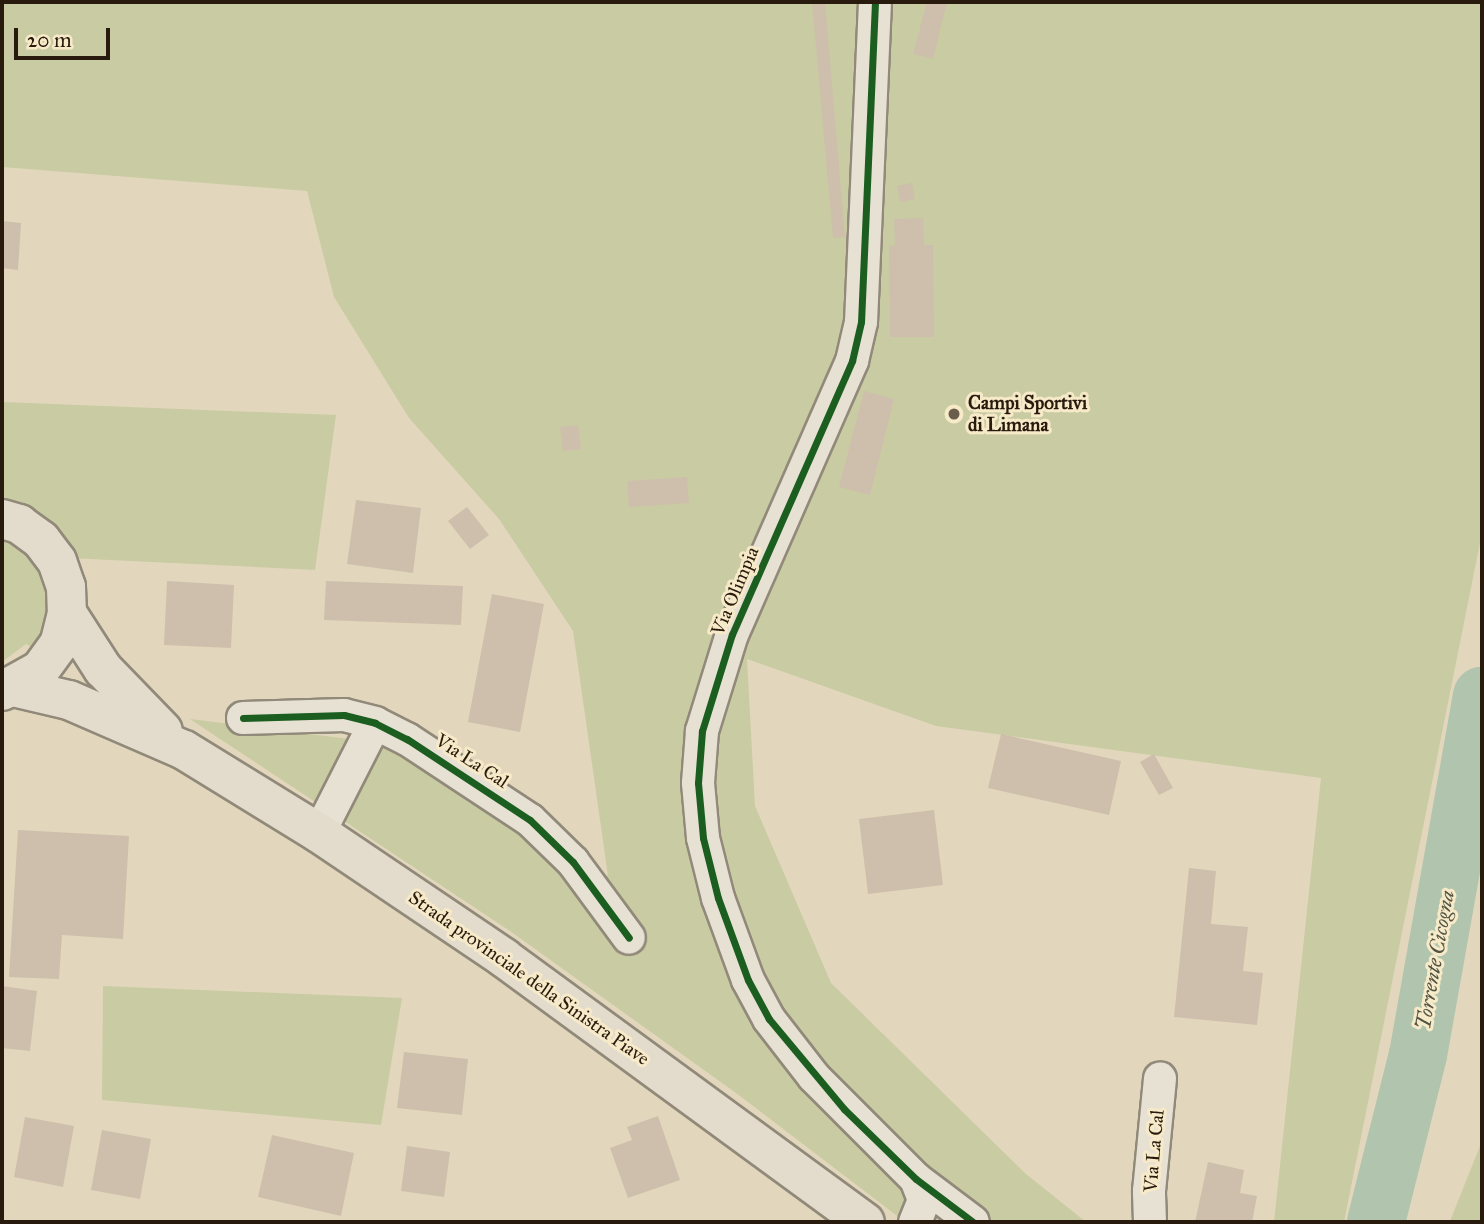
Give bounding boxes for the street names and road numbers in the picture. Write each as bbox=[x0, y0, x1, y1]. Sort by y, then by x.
street label: Via Olimpia bbox=[706, 543, 764, 639]
street label: Via La Cal bbox=[431, 729, 513, 793]
street label: Strada provinciale della Sinistra Piave bbox=[404, 886, 654, 1070]
street label: Via La Cal bbox=[1139, 1109, 1169, 1193]

